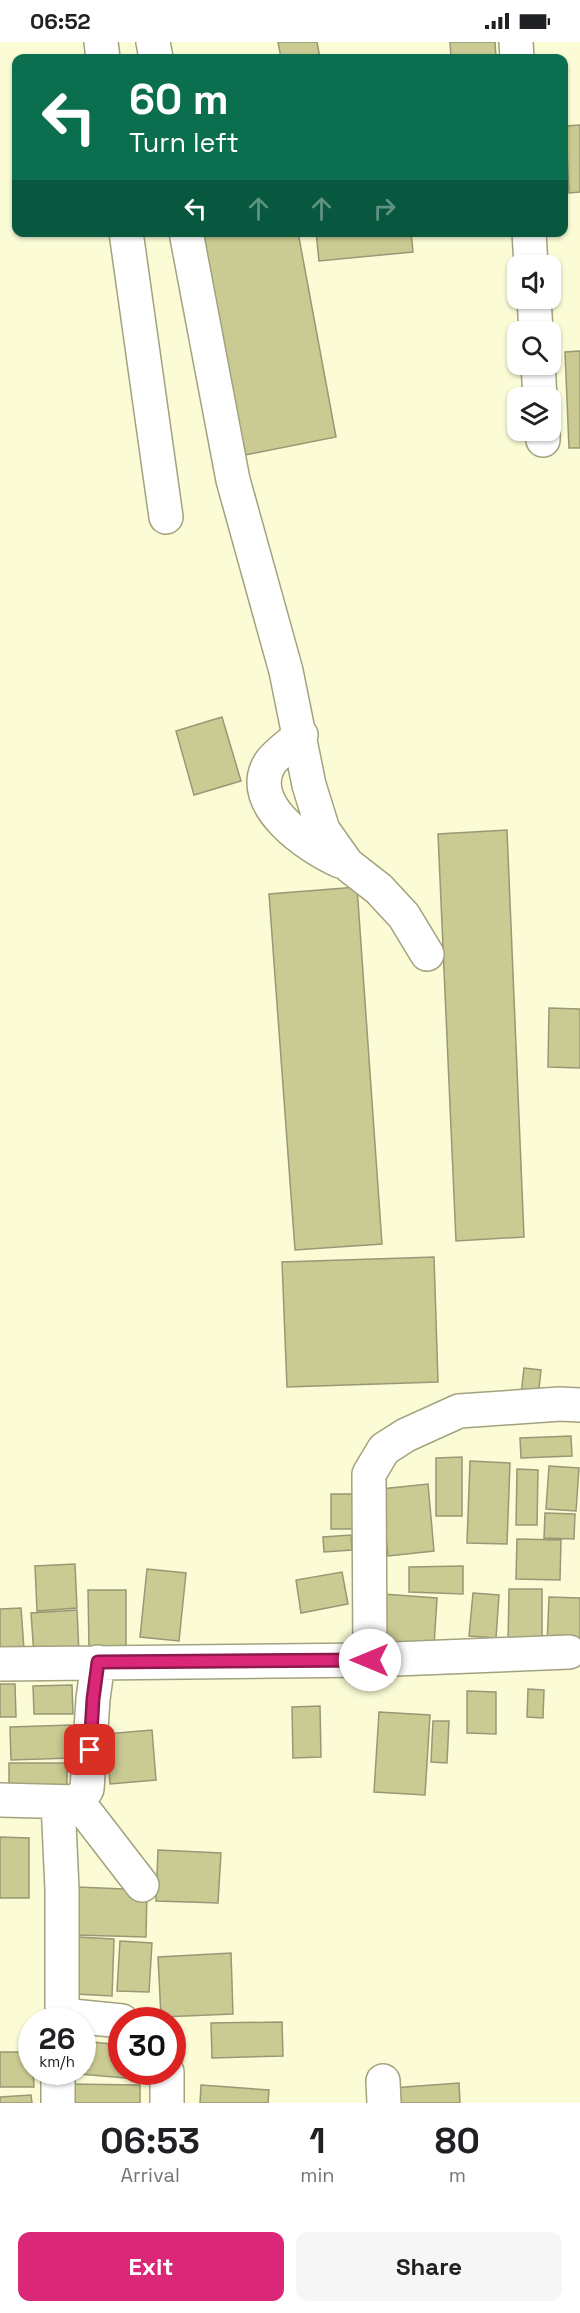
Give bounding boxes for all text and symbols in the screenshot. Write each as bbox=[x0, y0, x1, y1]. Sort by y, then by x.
text: 06:52 bbox=[30, 7, 91, 35]
text: 60 m bbox=[129, 73, 229, 126]
icon: left bbox=[30, 78, 108, 156]
text: Turn left bbox=[129, 125, 239, 160]
icon: left bbox=[179, 192, 212, 225]
icon: ahead bbox=[242, 192, 275, 225]
icon: ahead bbox=[305, 192, 338, 225]
icon: right bbox=[368, 192, 401, 225]
map controls bbox=[507, 255, 561, 441]
button: sound bbox=[507, 255, 561, 309]
button: search bbox=[507, 321, 561, 375]
button: layers bbox=[507, 387, 561, 441]
position arrow bbox=[338, 1628, 402, 1692]
pin bbox=[64, 1724, 115, 1775]
icon: arrive bbox=[73, 1733, 106, 1766]
speed limit sign: 30 bbox=[108, 2007, 186, 2085]
text: 26 bbox=[39, 2019, 75, 2058]
text: km/h bbox=[39, 2052, 75, 2071]
text: 06:53 bbox=[100, 2118, 200, 2164]
text: 1 bbox=[309, 2118, 326, 2164]
text: 80 bbox=[435, 2118, 480, 2164]
text: Arrival bbox=[120, 2162, 180, 2188]
text: min bbox=[300, 2162, 335, 2188]
text: m bbox=[449, 2162, 466, 2188]
button: Exit bbox=[18, 2232, 284, 2301]
button: Share bbox=[296, 2232, 562, 2301]

